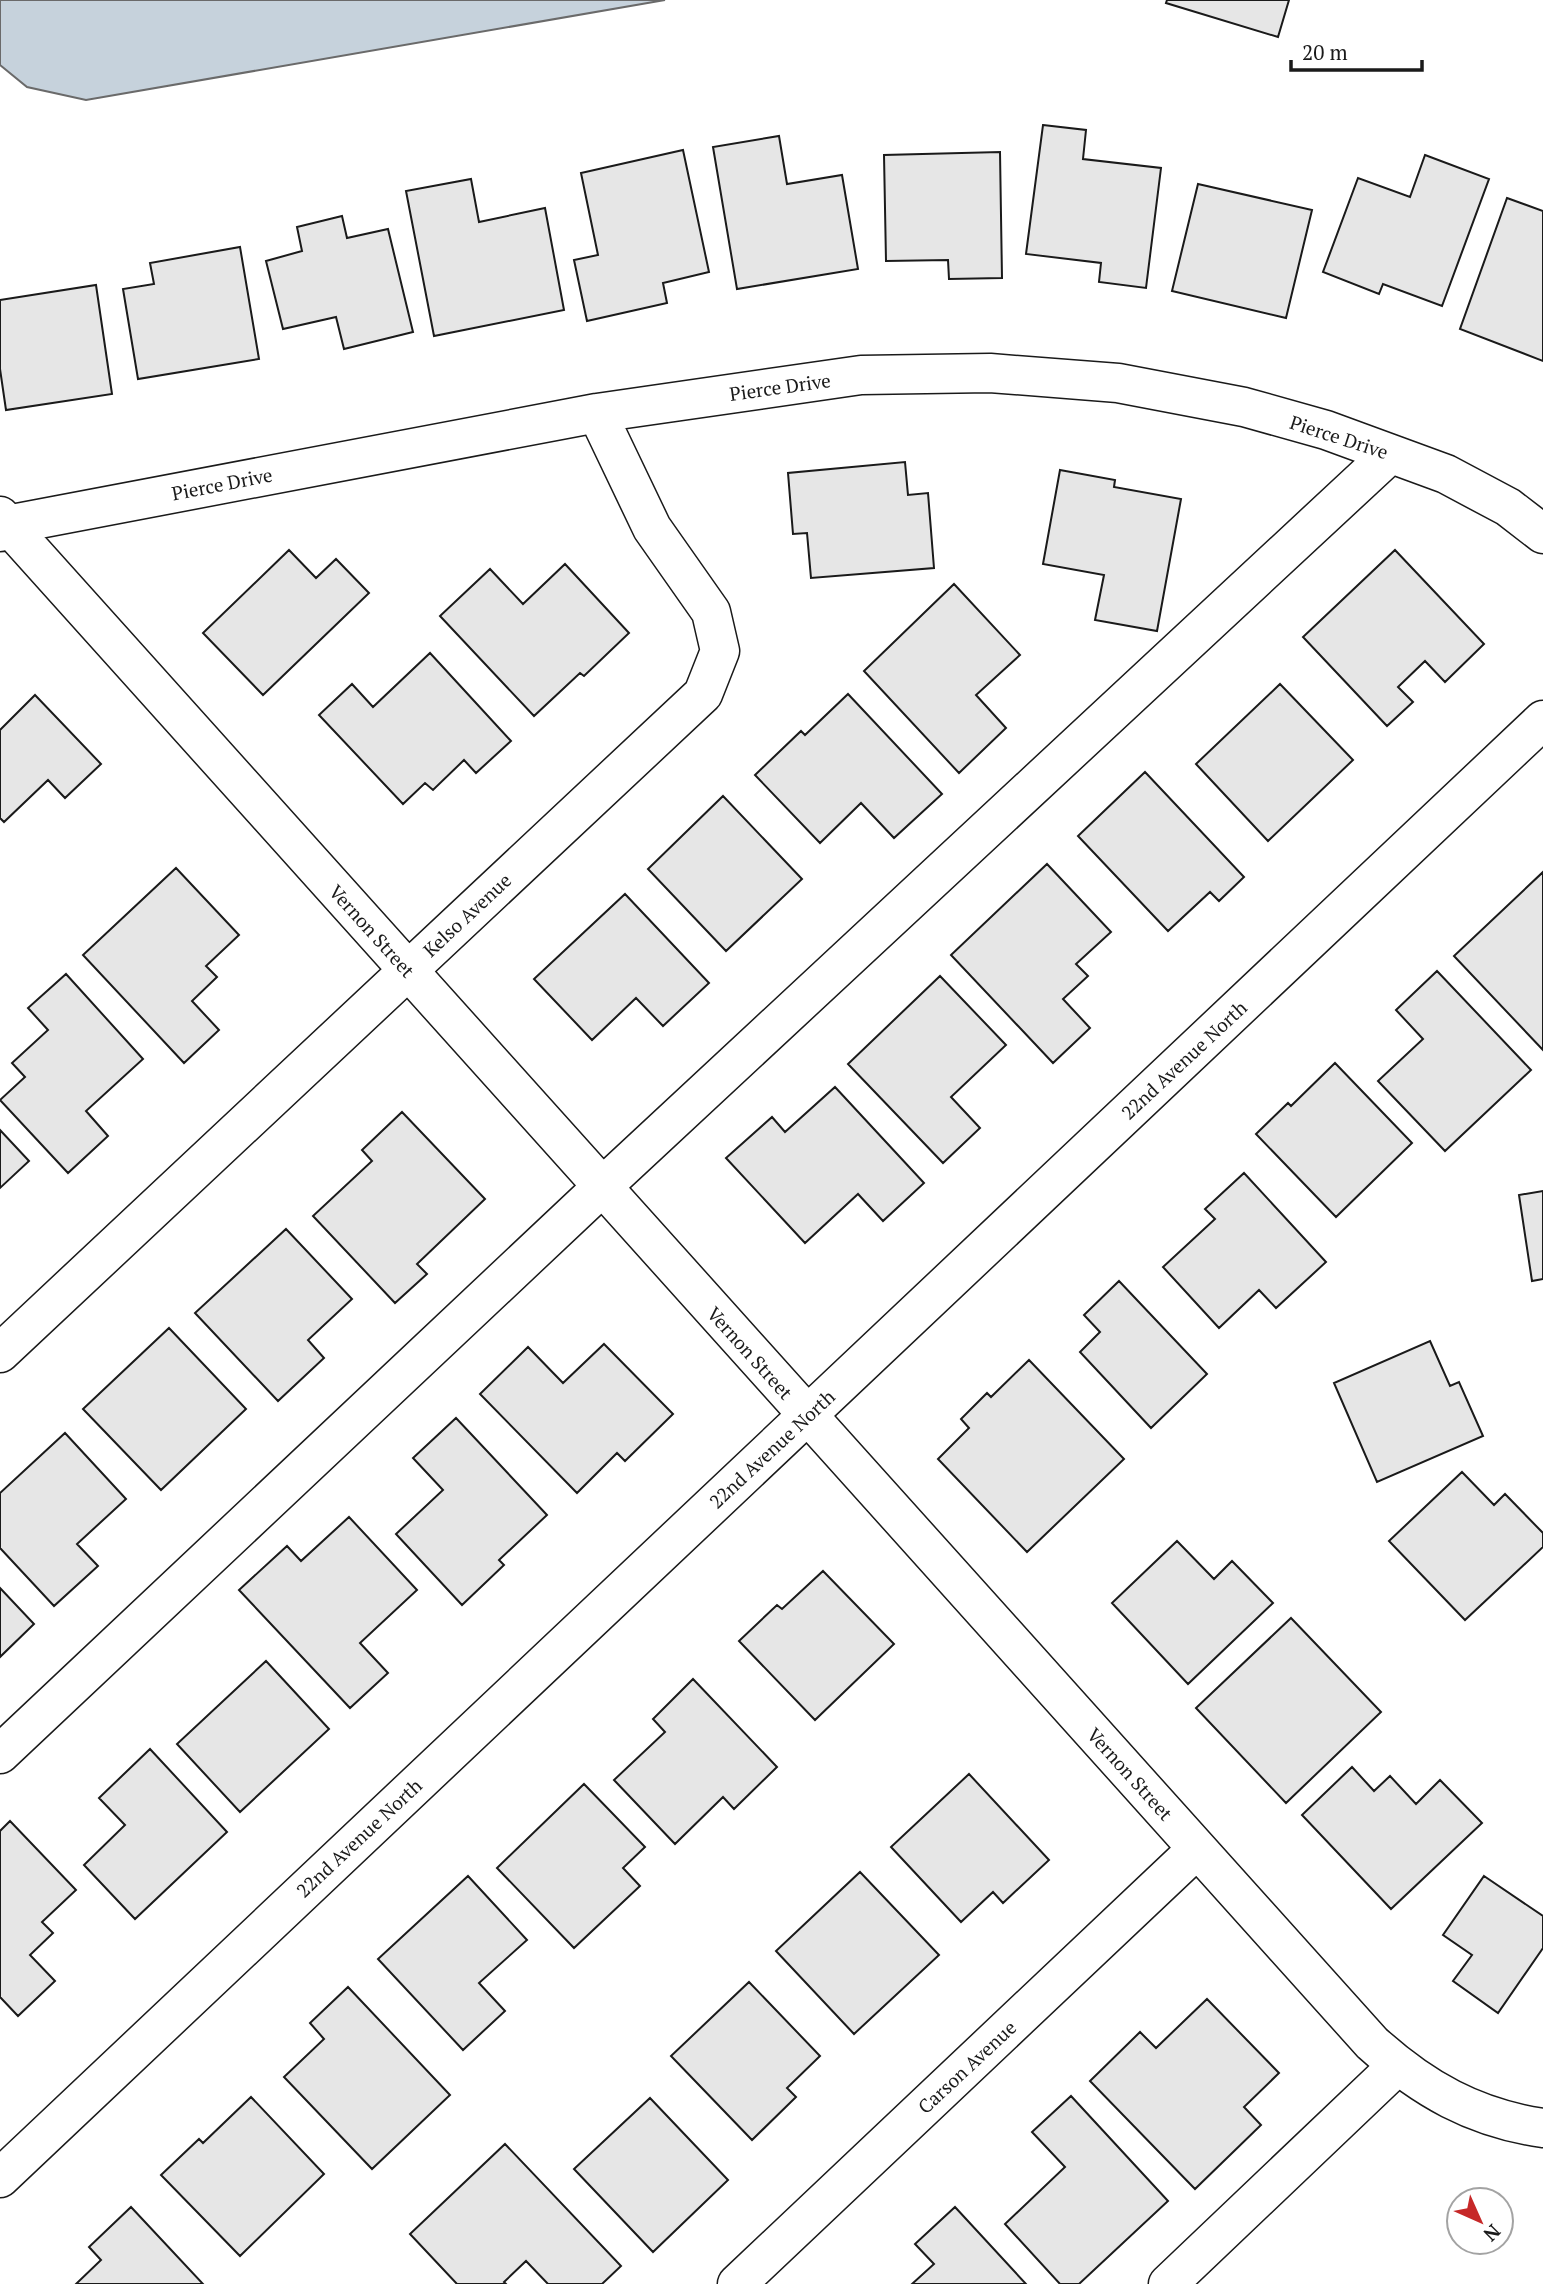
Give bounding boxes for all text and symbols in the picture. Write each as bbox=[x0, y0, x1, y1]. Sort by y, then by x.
scale bar bbox=[1291, 28, 1422, 72]
text: 20 m bbox=[1302, 38, 1348, 66]
street label: Pierce Drive bbox=[728, 367, 832, 406]
street label: Pierce Drive bbox=[1287, 409, 1391, 464]
street label: Pierce Drive bbox=[170, 462, 274, 506]
street label: Kelso Avenue bbox=[417, 867, 516, 962]
street label: Vernon Street bbox=[324, 879, 421, 982]
street label: 22nd Avenue North bbox=[1116, 995, 1252, 1124]
street label: Vernon Street bbox=[702, 1301, 799, 1404]
street label: 22nd Avenue North bbox=[704, 1384, 840, 1513]
street label: Vernon Street bbox=[1082, 1722, 1179, 1825]
street label: 22nd Avenue North bbox=[291, 1773, 427, 1902]
street label: Carson Avenue bbox=[912, 2015, 1021, 2119]
north arrow bbox=[1445, 2186, 1515, 2256]
text: N bbox=[1478, 2219, 1506, 2248]

